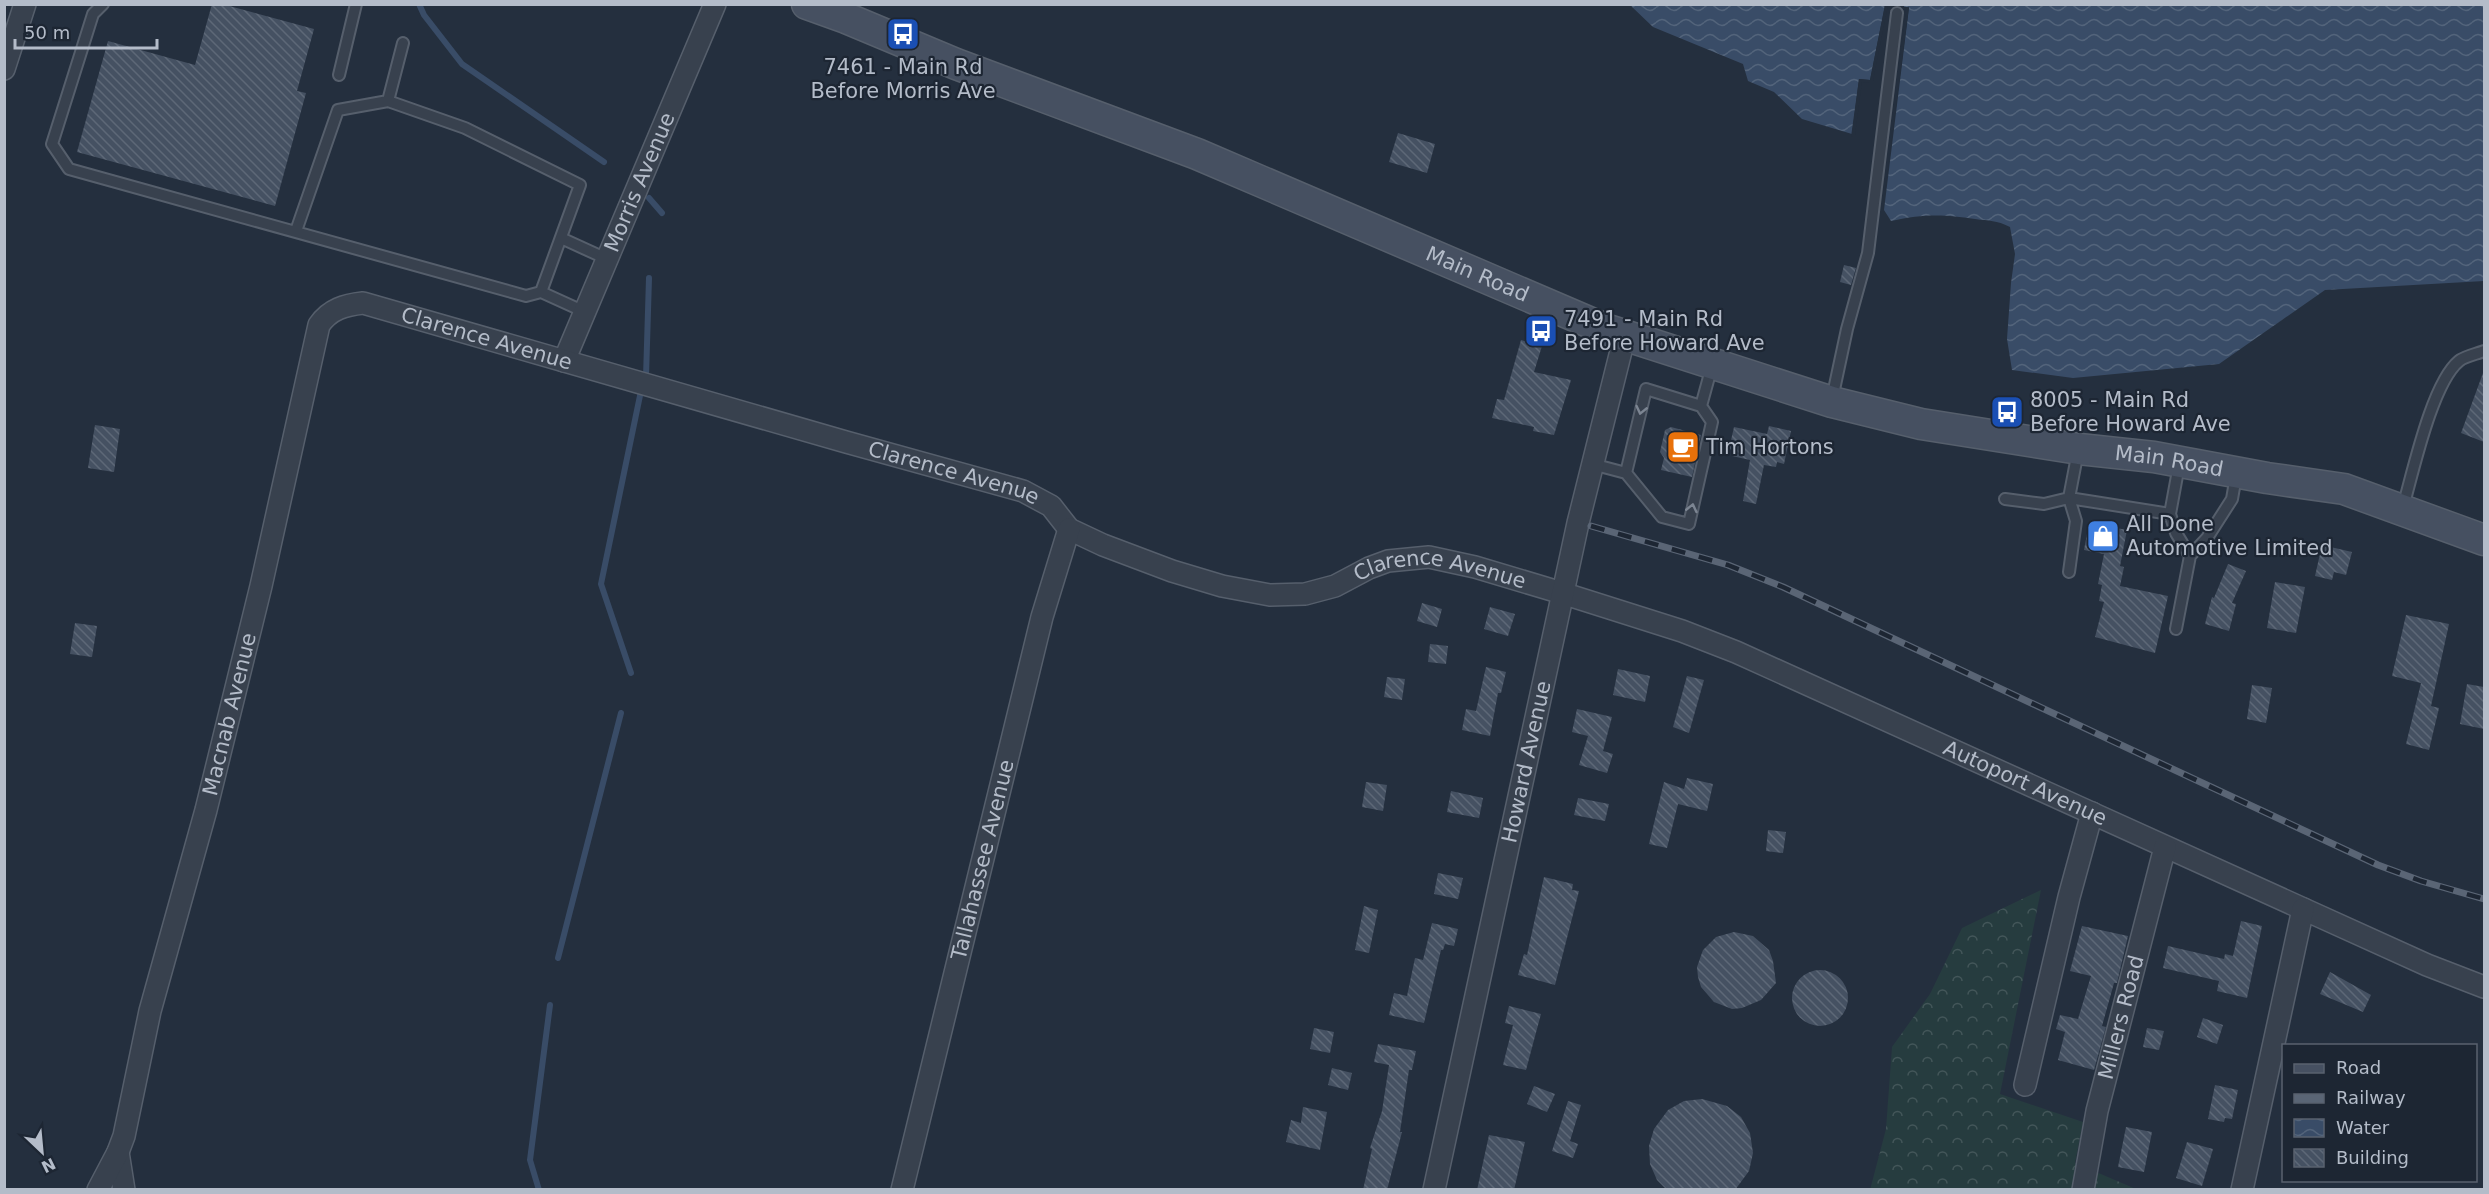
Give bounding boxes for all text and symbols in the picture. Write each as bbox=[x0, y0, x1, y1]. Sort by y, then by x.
scale bar bbox=[15, 12, 158, 50]
bus stop icon: 7461 - Main Rd Before Morris Ave bbox=[885, 16, 921, 52]
text: 50 m bbox=[24, 22, 70, 43]
place label: 7461 - Main Rd Before Morris Ave bbox=[810, 55, 996, 103]
street label: Morris Avenue bbox=[599, 109, 680, 256]
street label: Main Road bbox=[1422, 242, 1532, 307]
street label: Clarence Avenue bbox=[398, 303, 575, 375]
place label: 7491 - Main Rd Before Howard Ave bbox=[1564, 307, 1765, 355]
bus stop icon: 7491 - Main Rd Before Howard Ave bbox=[1523, 313, 1559, 349]
place label: 8005 - Main Rd Before Howard Ave bbox=[2030, 388, 2231, 436]
bus stop icon: 8005 - Main Rd Before Howard Ave bbox=[1989, 394, 2025, 430]
one-way arrow bbox=[1635, 405, 1648, 415]
cafe icon: Tim Hortons bbox=[1665, 429, 1701, 465]
place label: Tim Hortons bbox=[1705, 435, 1834, 459]
street label: Clarence Avenue bbox=[865, 437, 1044, 510]
street label: Main Road bbox=[2114, 441, 2225, 482]
one-way arrow bbox=[1685, 503, 1698, 513]
place label: All Done Automotive Limited bbox=[2126, 512, 2332, 560]
shop icon: All Done Automotive Limited bbox=[2085, 518, 2121, 554]
street label: Clarence Avenue bbox=[1349, 545, 1529, 594]
street label: Macnab Avenue bbox=[198, 630, 261, 798]
street label: Howard Avenue bbox=[1497, 679, 1556, 845]
street label: Autoport Avenue bbox=[1940, 736, 2111, 830]
street label: Tallahassee Avenue bbox=[946, 757, 1019, 963]
street label: Millers Road bbox=[2094, 953, 2149, 1082]
legend bbox=[2282, 1044, 2477, 1182]
text: Road bbox=[2336, 1057, 2381, 1078]
text: Railway bbox=[2336, 1087, 2406, 1108]
text: Water bbox=[2336, 1117, 2390, 1138]
north arrow bbox=[12, 1122, 72, 1182]
text: Building bbox=[2336, 1147, 2409, 1168]
text: N bbox=[38, 1154, 59, 1177]

